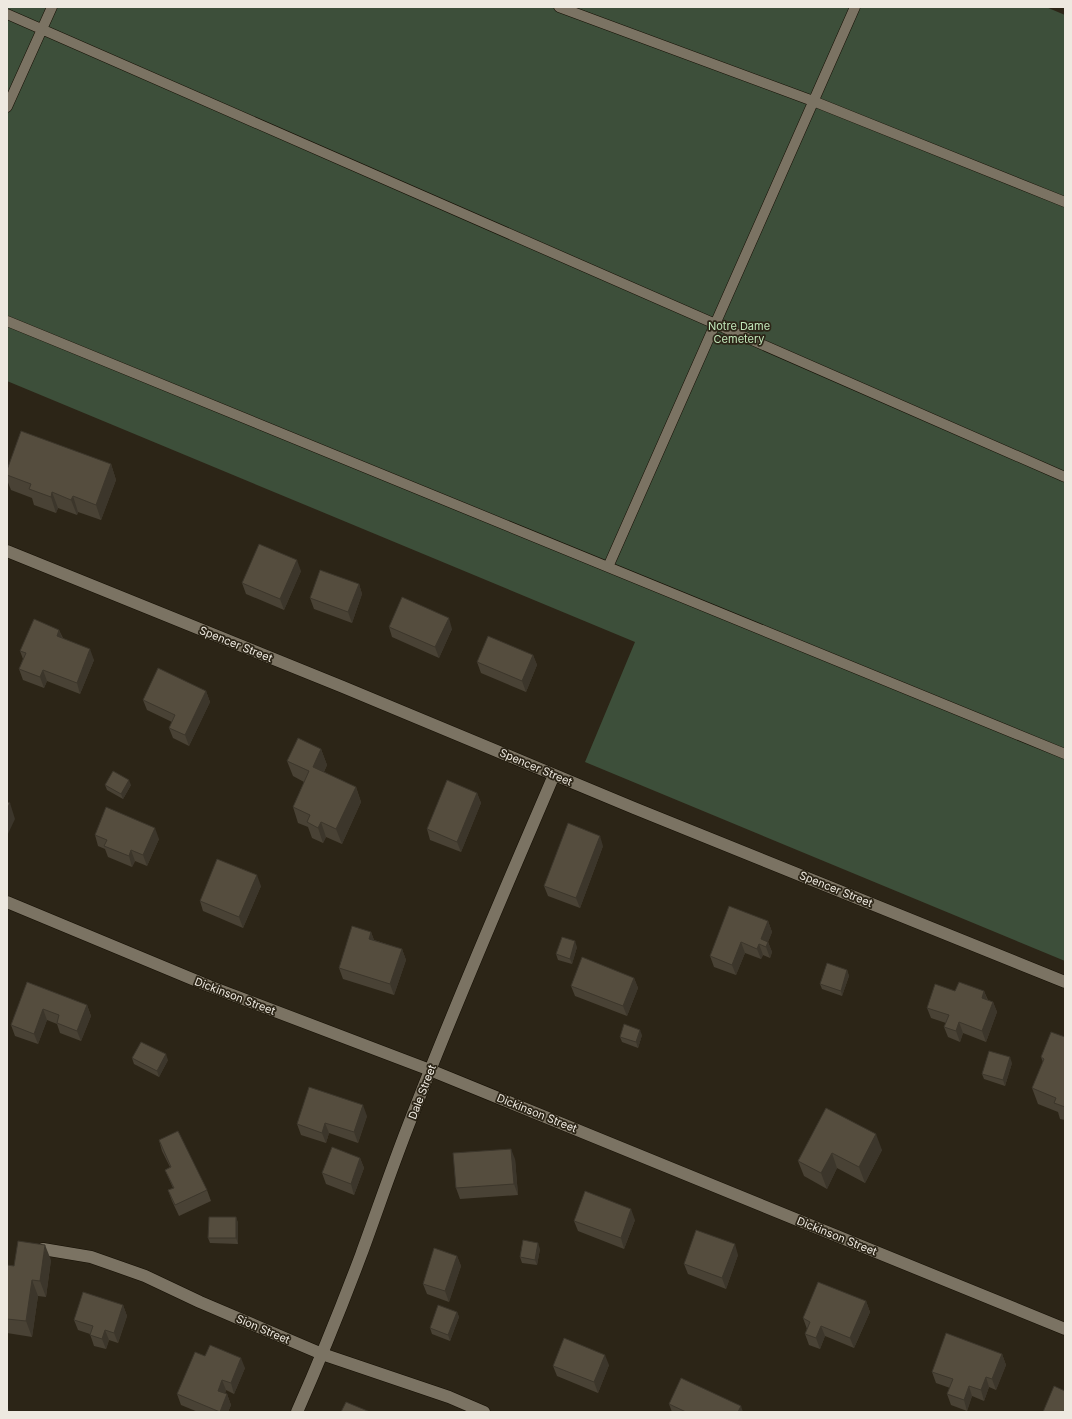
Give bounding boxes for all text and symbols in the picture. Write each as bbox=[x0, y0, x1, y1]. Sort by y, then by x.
park label: Notre Dame Cemetery bbox=[708, 319, 770, 346]
street label: Spencer Street bbox=[197, 623, 275, 665]
street label: Spencer Street bbox=[498, 745, 575, 789]
street label: Spencer Street bbox=[797, 868, 875, 910]
street label: Dickinson Street bbox=[193, 974, 278, 1018]
street label: Dale Street bbox=[405, 1062, 439, 1121]
street label: Dickinson Street bbox=[495, 1091, 579, 1136]
street label: Dickinson Street bbox=[795, 1214, 879, 1259]
street label: Sion Street bbox=[234, 1311, 292, 1347]

